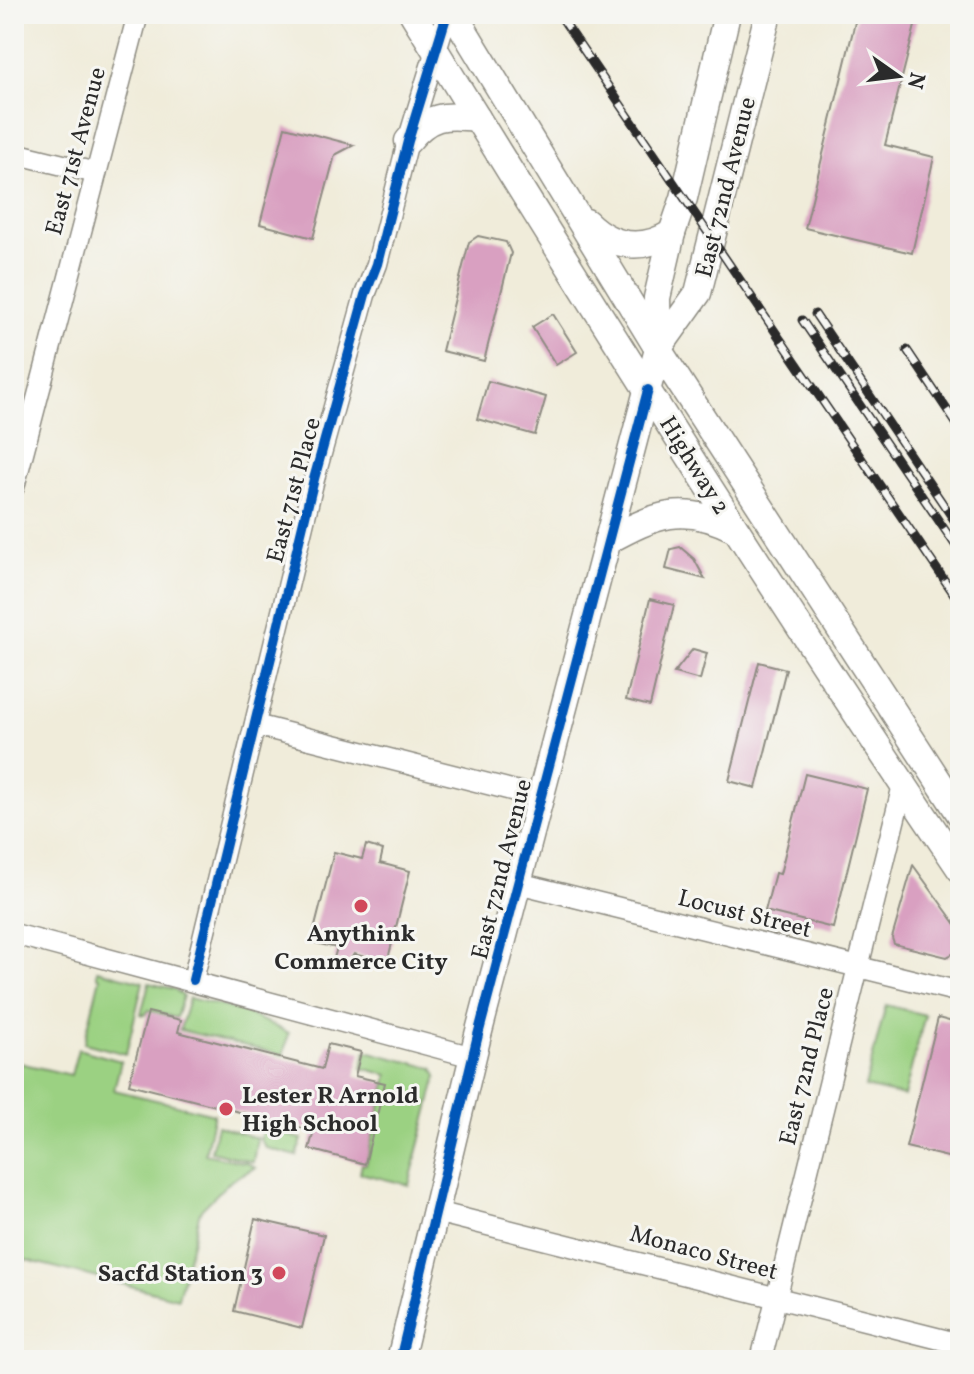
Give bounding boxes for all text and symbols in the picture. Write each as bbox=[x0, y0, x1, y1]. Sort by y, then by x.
north arrow bbox=[858, 36, 938, 116]
street label: East 71st Avenue bbox=[38, 64, 116, 239]
text: N bbox=[898, 69, 932, 92]
street label: East 72nd Avenue bbox=[688, 94, 766, 281]
street label: Highway 2 bbox=[650, 410, 737, 522]
street label: East 71st Place bbox=[259, 414, 331, 567]
street label: East 72nd Avenue bbox=[464, 776, 542, 963]
street label: Locust Street bbox=[674, 882, 815, 948]
marker: Anythink Commerce City bbox=[352, 897, 370, 915]
place label: Anythink Commerce City bbox=[274, 918, 448, 980]
street label: East 72nd Place bbox=[772, 984, 844, 1149]
place label: Lester R Arnold High School bbox=[242, 1080, 419, 1142]
marker: Lester R Arnold High School bbox=[217, 1100, 235, 1118]
street label: Monaco Street bbox=[626, 1218, 781, 1290]
place label: Sacfd Station 3 bbox=[98, 1258, 263, 1292]
marker: Sacfd Station 3 bbox=[270, 1264, 288, 1282]

